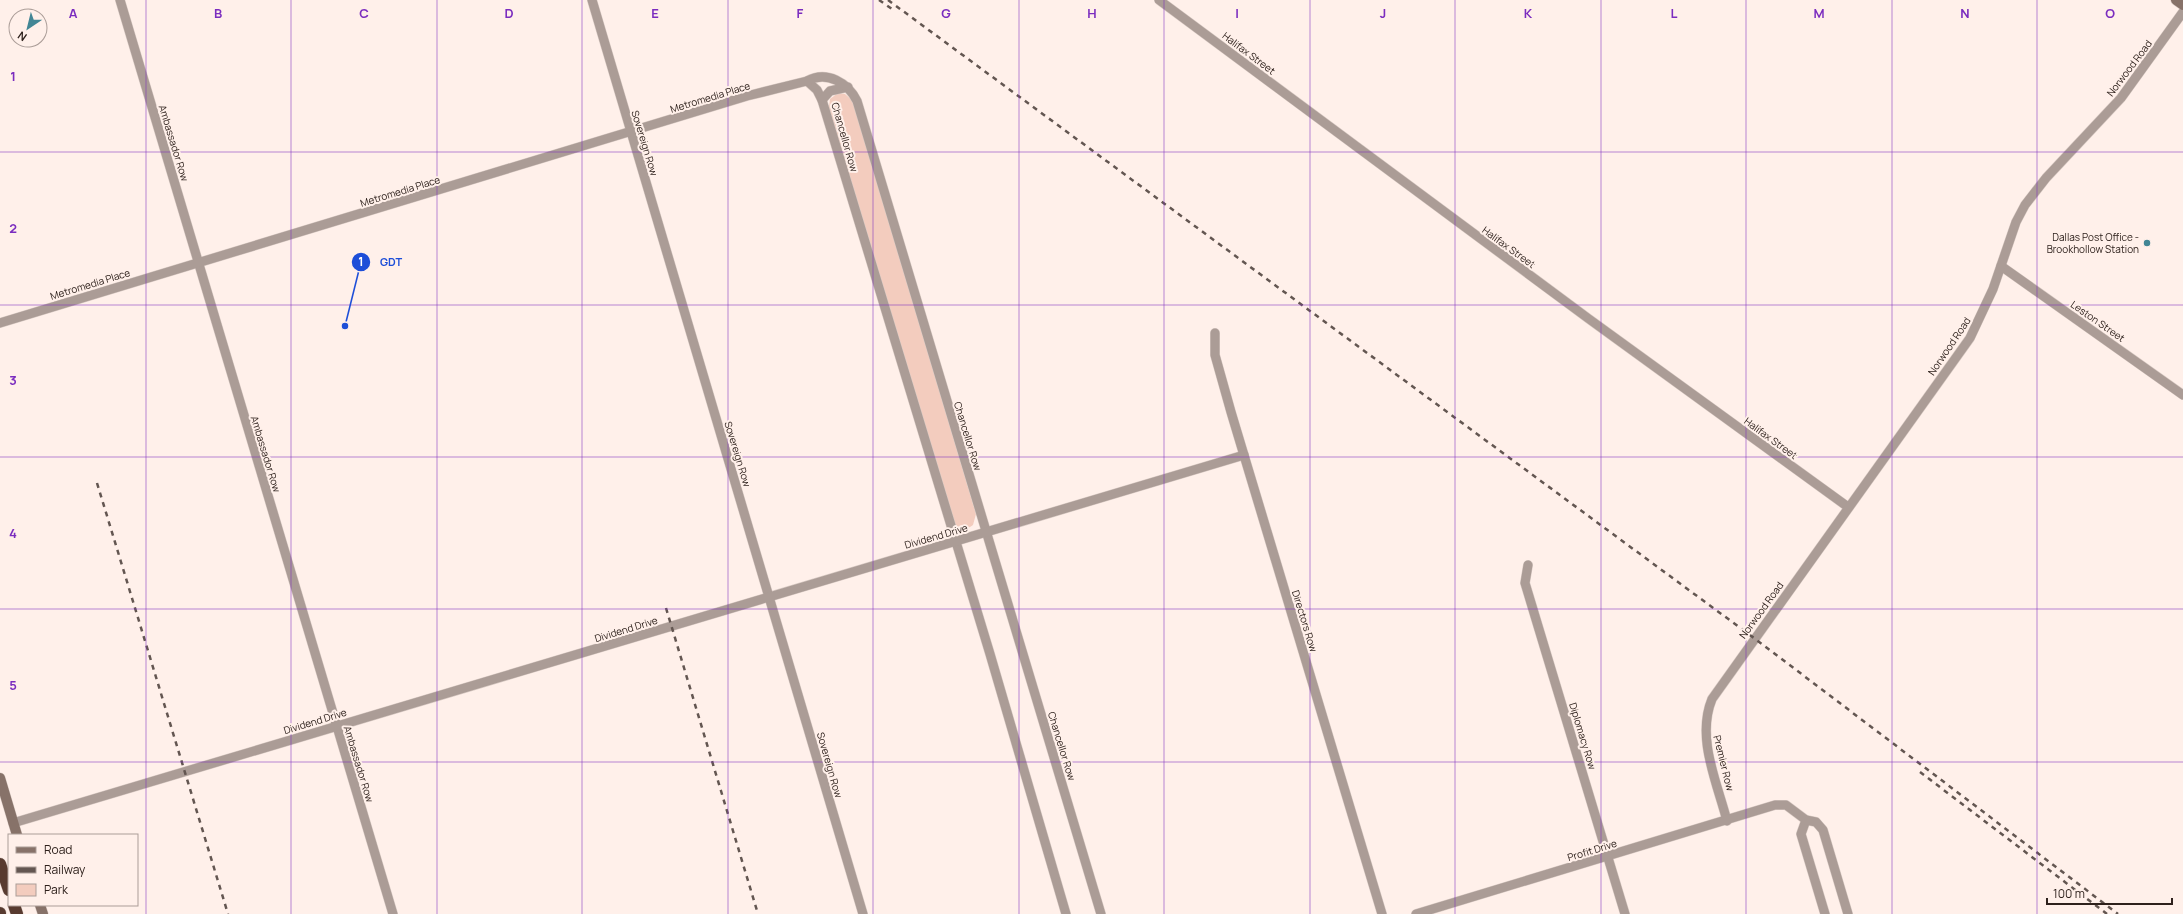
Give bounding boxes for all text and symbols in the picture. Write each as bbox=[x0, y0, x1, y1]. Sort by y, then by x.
text: A bbox=[69, 4, 78, 22]
text: B bbox=[214, 4, 222, 22]
text: C bbox=[359, 4, 369, 22]
text: D bbox=[504, 4, 514, 22]
text: E bbox=[651, 4, 659, 22]
text: F bbox=[797, 4, 804, 22]
text: G bbox=[941, 4, 951, 22]
text: H bbox=[1087, 4, 1097, 22]
text: I bbox=[1235, 4, 1239, 22]
text: J bbox=[1380, 4, 1386, 22]
text: K bbox=[1524, 4, 1533, 22]
text: L bbox=[1671, 4, 1678, 22]
text: M bbox=[1813, 4, 1825, 22]
text: N bbox=[1960, 4, 1970, 22]
text: O bbox=[2105, 4, 2115, 22]
north arrow bbox=[8, 8, 48, 48]
text: N bbox=[14, 28, 30, 45]
street label: Halifax Street bbox=[1220, 29, 1278, 77]
street label: Norwood Road bbox=[2103, 37, 2155, 99]
text: 1 bbox=[10, 67, 16, 85]
street label: Metromedia Place bbox=[668, 78, 752, 116]
street label: Chancellor Row bbox=[828, 101, 862, 174]
street label: Ambassador Row bbox=[156, 103, 192, 183]
street label: Sovereign Row bbox=[628, 109, 662, 178]
street label: Metromedia Place bbox=[358, 172, 442, 210]
text: 2 bbox=[9, 219, 17, 237]
street label: Halifax Street bbox=[1480, 223, 1538, 271]
place label: Dallas Post Office - Brookhollow Station bbox=[2047, 230, 2139, 256]
marker: Dallas Post Office - Brookhollow Station bbox=[2142, 238, 2152, 248]
callout: GDT bbox=[351, 250, 410, 273]
text: 1 bbox=[358, 253, 364, 270]
text: GDT bbox=[380, 254, 402, 269]
street label: Metromedia Place bbox=[48, 265, 132, 303]
street label: Leston Street bbox=[2068, 297, 2128, 345]
street label: Norwood Road bbox=[1924, 314, 1974, 378]
text: 3 bbox=[9, 371, 17, 389]
street label: Chancellor Row bbox=[951, 400, 985, 473]
street label: Ambassador Row bbox=[248, 414, 284, 494]
street label: Halifax Street bbox=[1742, 414, 1800, 462]
street label: Sovereign Row bbox=[721, 420, 755, 489]
street label: Dividend Drive bbox=[903, 520, 969, 552]
text: 4 bbox=[9, 524, 17, 542]
street label: Norwood Road bbox=[1736, 579, 1786, 641]
street label: Directors Row bbox=[1289, 588, 1321, 654]
street label: Dividend Drive bbox=[593, 613, 659, 645]
text: 5 bbox=[9, 676, 17, 694]
street label: Diplomacy Row bbox=[1566, 701, 1600, 772]
street label: Dividend Drive bbox=[282, 705, 348, 737]
street label: Chancellor Row bbox=[1045, 710, 1079, 783]
street label: Ambassador Row bbox=[341, 724, 377, 804]
street label: Sovereign Row bbox=[814, 730, 846, 800]
street label: Premier Row bbox=[1710, 734, 1738, 793]
legend bbox=[8, 834, 138, 906]
street label: Profit Drive bbox=[1566, 836, 1619, 864]
text: Road bbox=[44, 841, 72, 858]
text: Railway bbox=[44, 861, 86, 878]
scale bar bbox=[2047, 880, 2172, 906]
text: Park bbox=[44, 881, 69, 898]
text: 100 m bbox=[2053, 885, 2085, 902]

